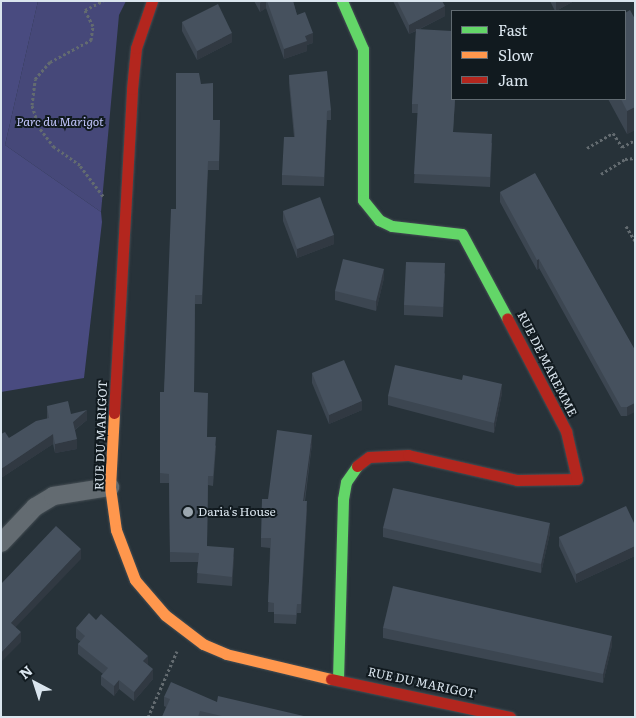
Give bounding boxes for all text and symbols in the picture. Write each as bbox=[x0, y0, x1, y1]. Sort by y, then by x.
legend bbox=[451, 10, 626, 100]
text: Fast bbox=[498, 18, 527, 41]
text: Slow bbox=[498, 43, 533, 66]
text: Jam bbox=[498, 68, 528, 91]
park label: Parc du Marigot bbox=[16, 115, 104, 129]
street label: RUE DE MAREMME bbox=[514, 309, 580, 419]
street label: RUE DU MARIGOT bbox=[92, 380, 110, 490]
place label: Daria's House bbox=[198, 505, 276, 519]
marker: Daria's House bbox=[182, 506, 194, 518]
north arrow bbox=[10, 658, 60, 708]
text: N bbox=[14, 660, 36, 683]
street label: RUE DU MARIGOT bbox=[367, 665, 477, 701]

